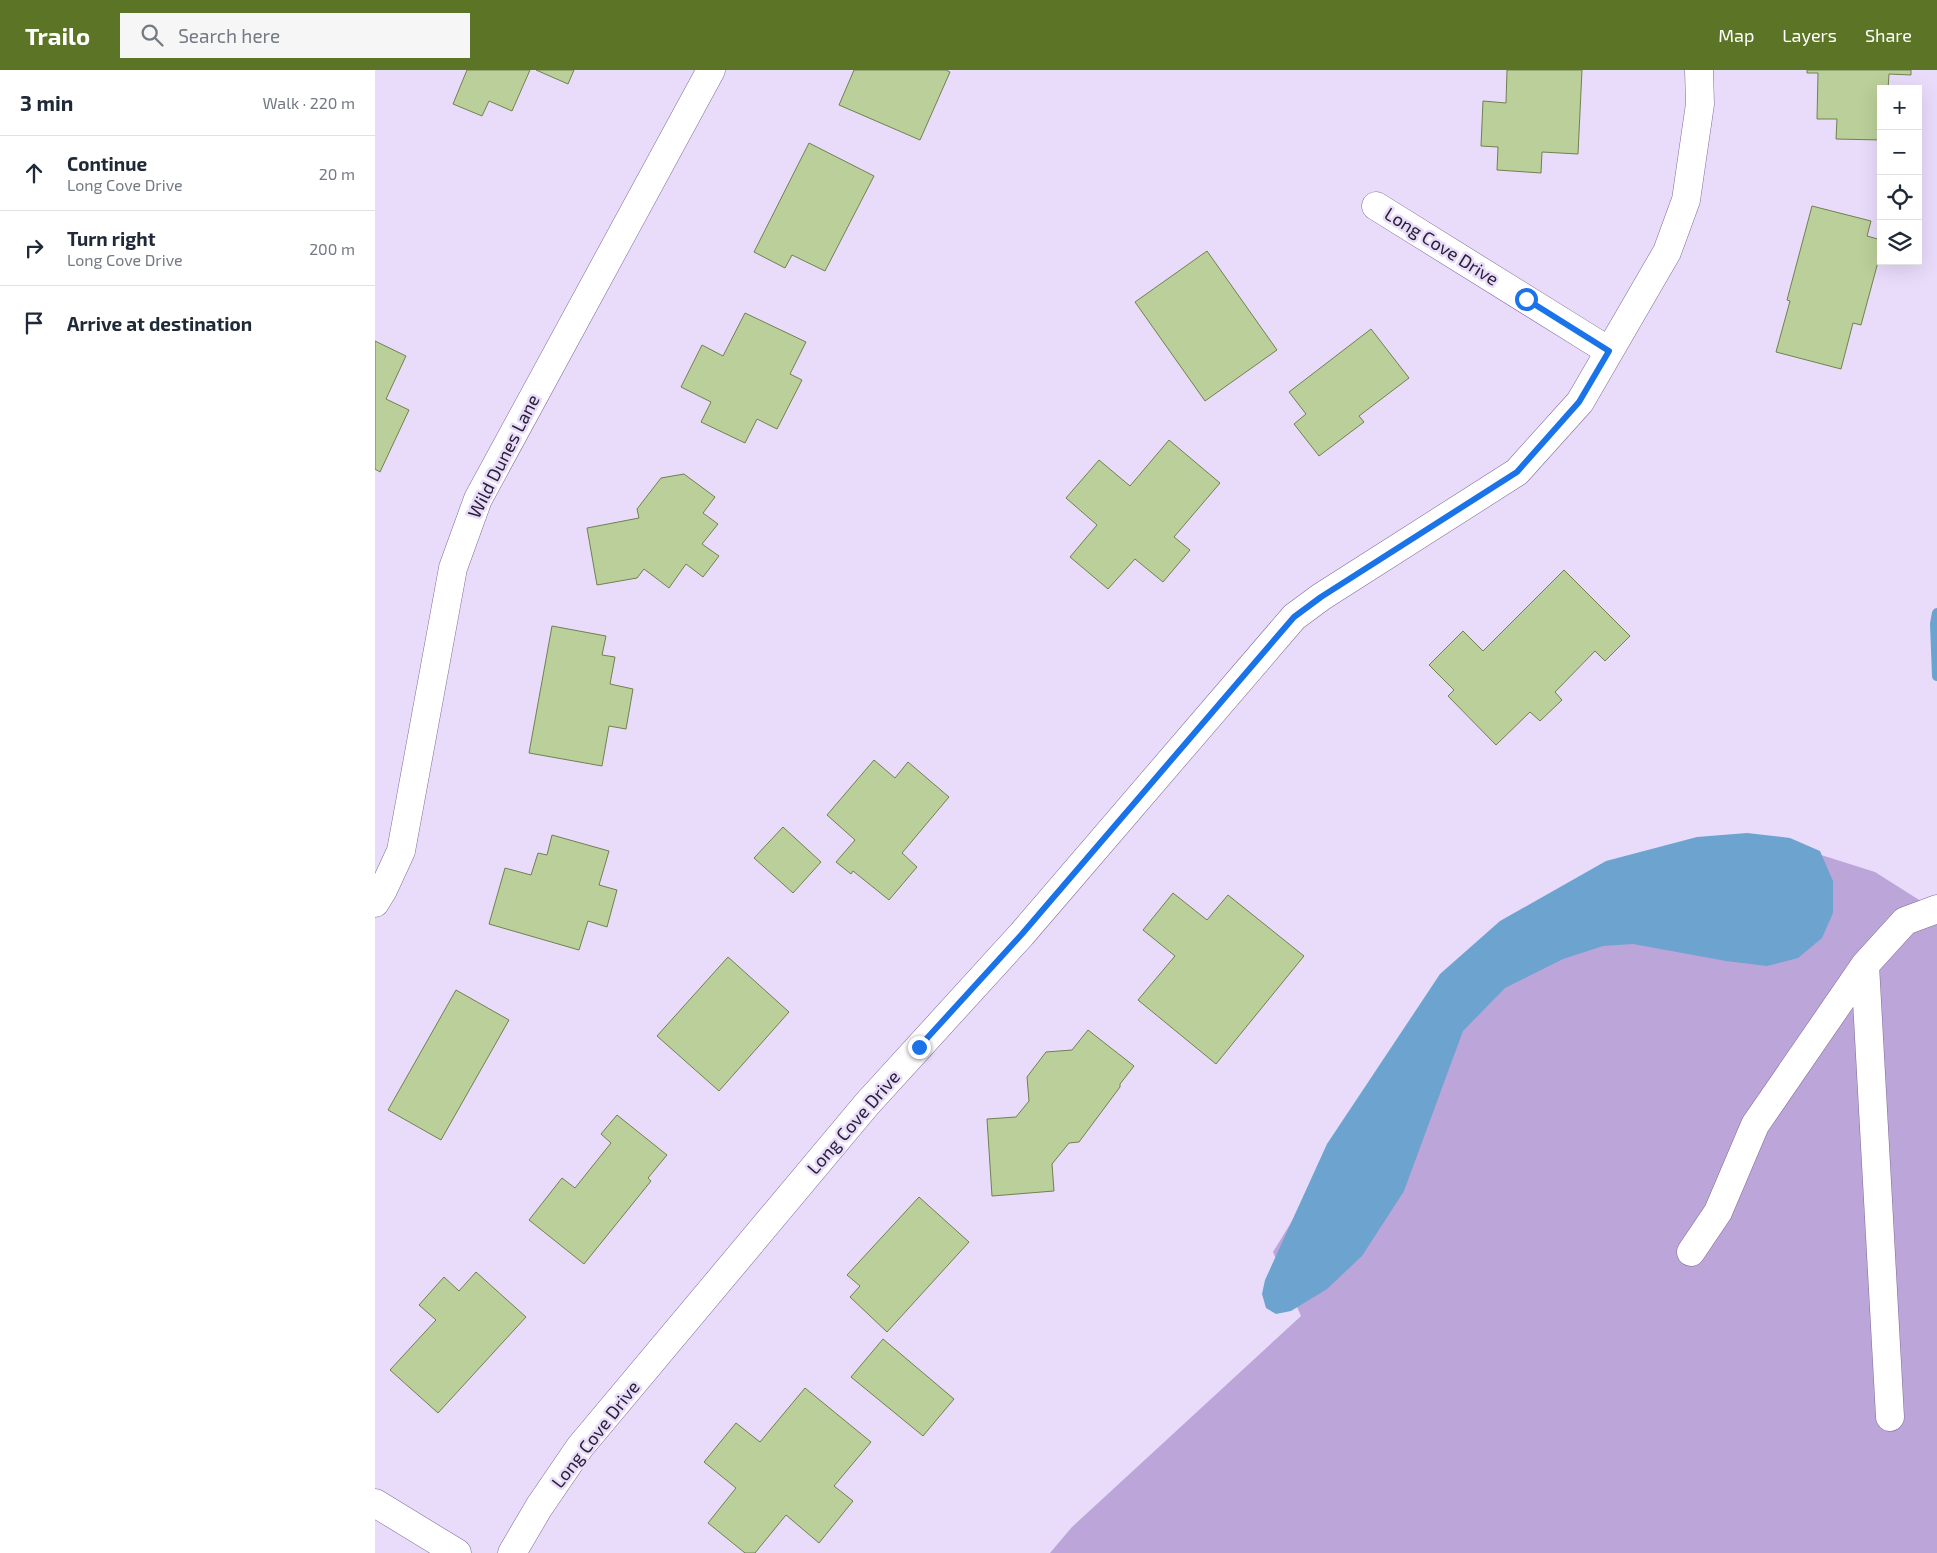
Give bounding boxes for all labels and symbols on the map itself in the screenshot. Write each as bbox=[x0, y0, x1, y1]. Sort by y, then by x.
street label: Long Cove Drive bbox=[1381, 202, 1503, 290]
route start bbox=[1515, 288, 1538, 311]
street label: Wild Dunes Lane bbox=[462, 390, 544, 522]
route end bbox=[908, 1036, 931, 1059]
street label: Long Cove Drive bbox=[802, 1066, 904, 1178]
street label: Long Cove Drive bbox=[546, 1376, 644, 1492]

